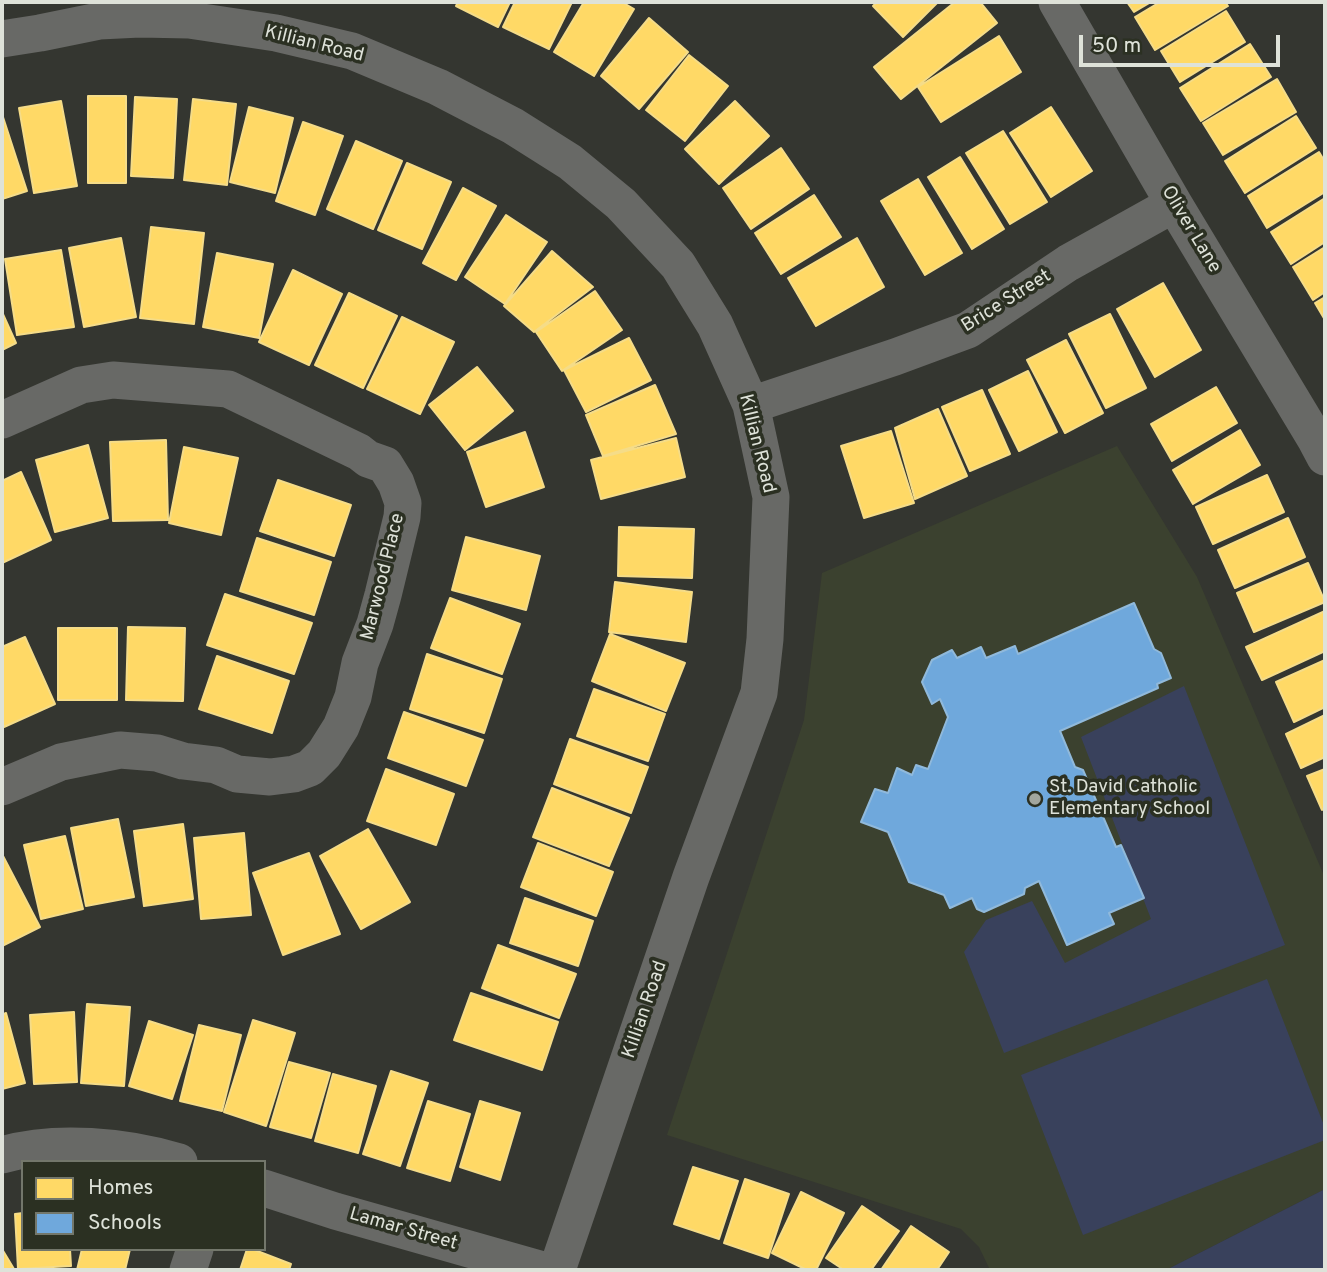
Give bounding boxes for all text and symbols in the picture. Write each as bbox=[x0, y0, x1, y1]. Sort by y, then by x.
scale bar bbox=[1082, 21, 1283, 65]
street label: Killian Road bbox=[262, 22, 366, 68]
text: 50 m bbox=[1092, 33, 1141, 60]
street label: Oliver Lane bbox=[1155, 182, 1225, 278]
street label: Brice Street bbox=[958, 266, 1056, 338]
street label: Killian Road bbox=[733, 392, 779, 496]
street label: Marwood Place bbox=[357, 511, 411, 643]
place label: St. David Catholic Elementary School bbox=[1049, 777, 1210, 821]
marker: St. David Catholic Elementary School bbox=[1027, 791, 1043, 807]
street label: Killian Road bbox=[619, 958, 673, 1062]
legend bbox=[21, 1160, 266, 1251]
text: Homes bbox=[88, 1175, 153, 1202]
street label: Lamar Street bbox=[346, 1204, 460, 1256]
text: Schools bbox=[88, 1210, 162, 1237]

